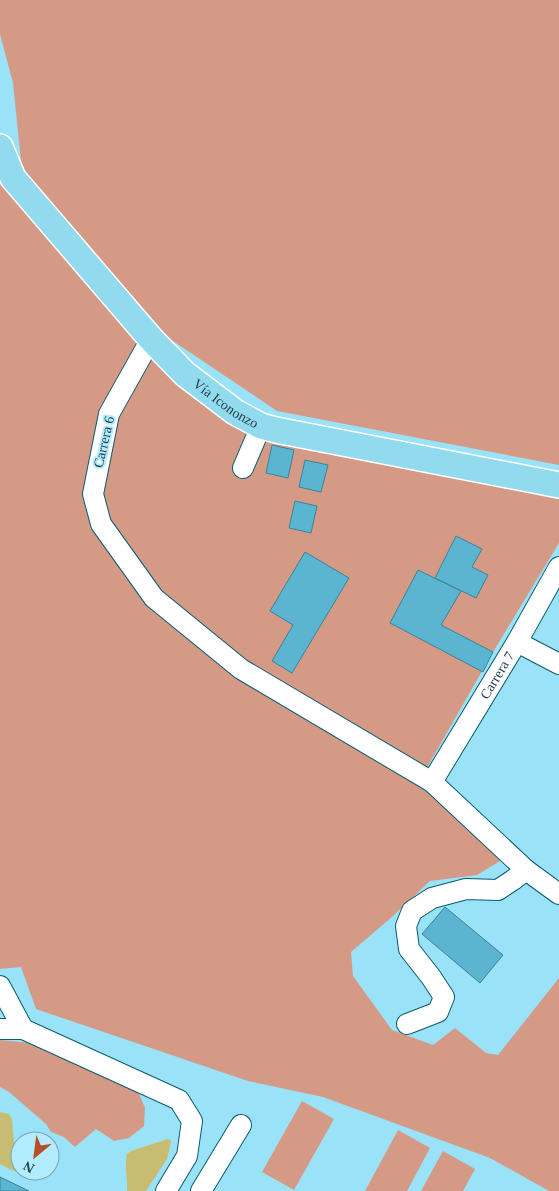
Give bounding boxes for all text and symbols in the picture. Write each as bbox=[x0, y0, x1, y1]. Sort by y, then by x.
street label: Vía Icononzo bbox=[191, 376, 261, 431]
street label: Carrera 6 bbox=[91, 415, 117, 469]
street label: Carrera 7 bbox=[477, 649, 517, 701]
north arrow bbox=[10, 1131, 60, 1181]
text: N bbox=[21, 1158, 37, 1176]

